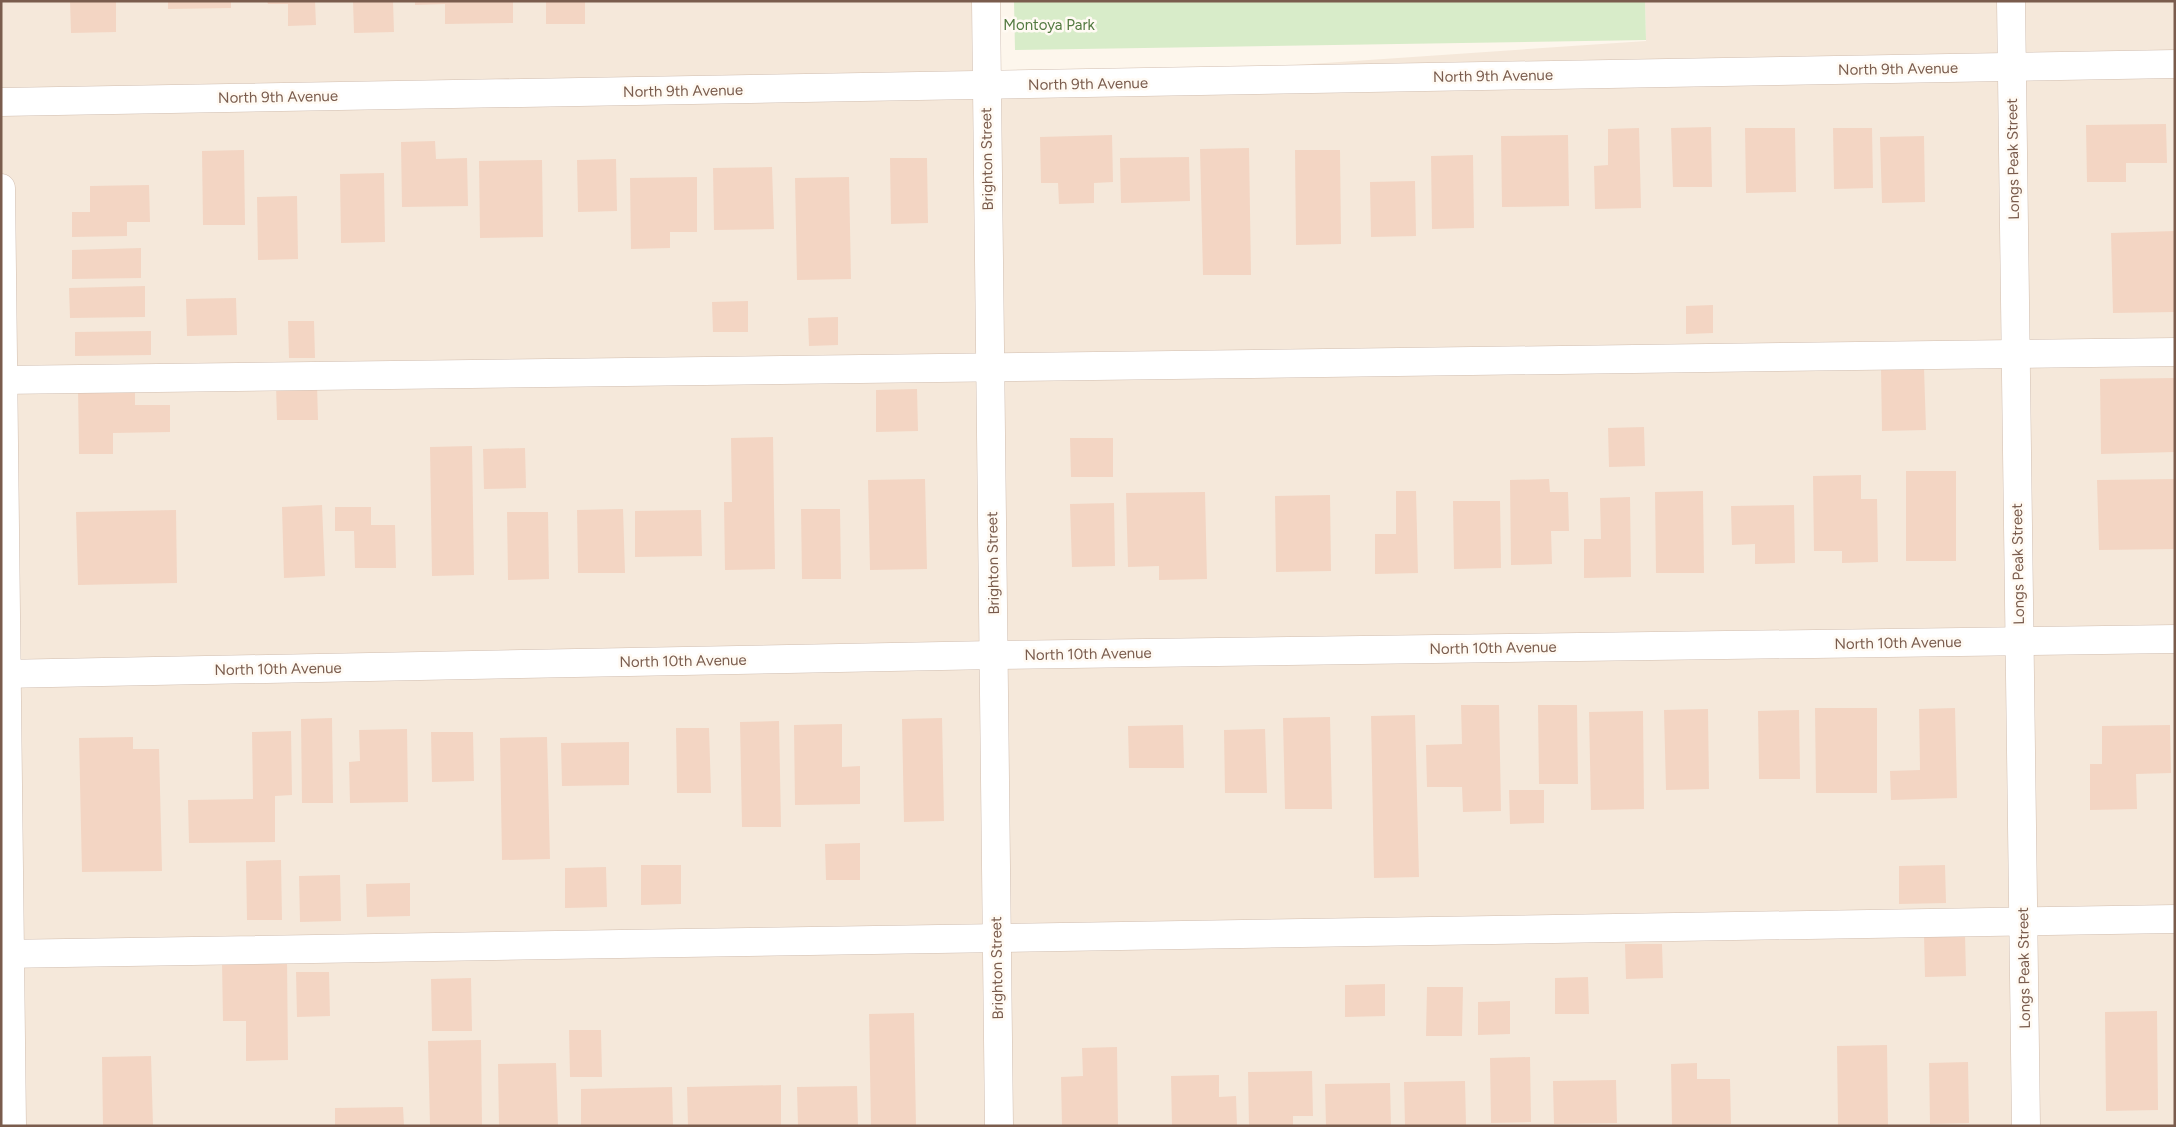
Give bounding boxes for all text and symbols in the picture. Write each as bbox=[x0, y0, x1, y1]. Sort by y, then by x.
park label: Montoya Park bbox=[1003, 16, 1095, 34]
street label: North 9th Avenue bbox=[1838, 59, 1958, 79]
street label: North 9th Avenue bbox=[1433, 66, 1553, 86]
street label: North 9th Avenue bbox=[1028, 74, 1148, 94]
street label: North 9th Avenue bbox=[623, 81, 743, 101]
street label: North 9th Avenue bbox=[218, 87, 338, 107]
street label: Longs Peak Street bbox=[2003, 98, 2023, 220]
street label: Brighton Street bbox=[977, 107, 997, 211]
street label: Longs Peak Street bbox=[2008, 503, 2028, 625]
street label: Brighton Street bbox=[983, 511, 1003, 615]
street label: North 10th Avenue bbox=[1834, 633, 1962, 653]
street label: North 10th Avenue bbox=[1429, 638, 1557, 658]
street label: North 10th Avenue bbox=[1024, 644, 1152, 664]
street label: North 10th Avenue bbox=[619, 651, 747, 671]
street label: North 10th Avenue bbox=[214, 659, 342, 679]
street label: Longs Peak Street bbox=[2014, 907, 2034, 1029]
street label: Brighton Street bbox=[987, 916, 1007, 1020]

